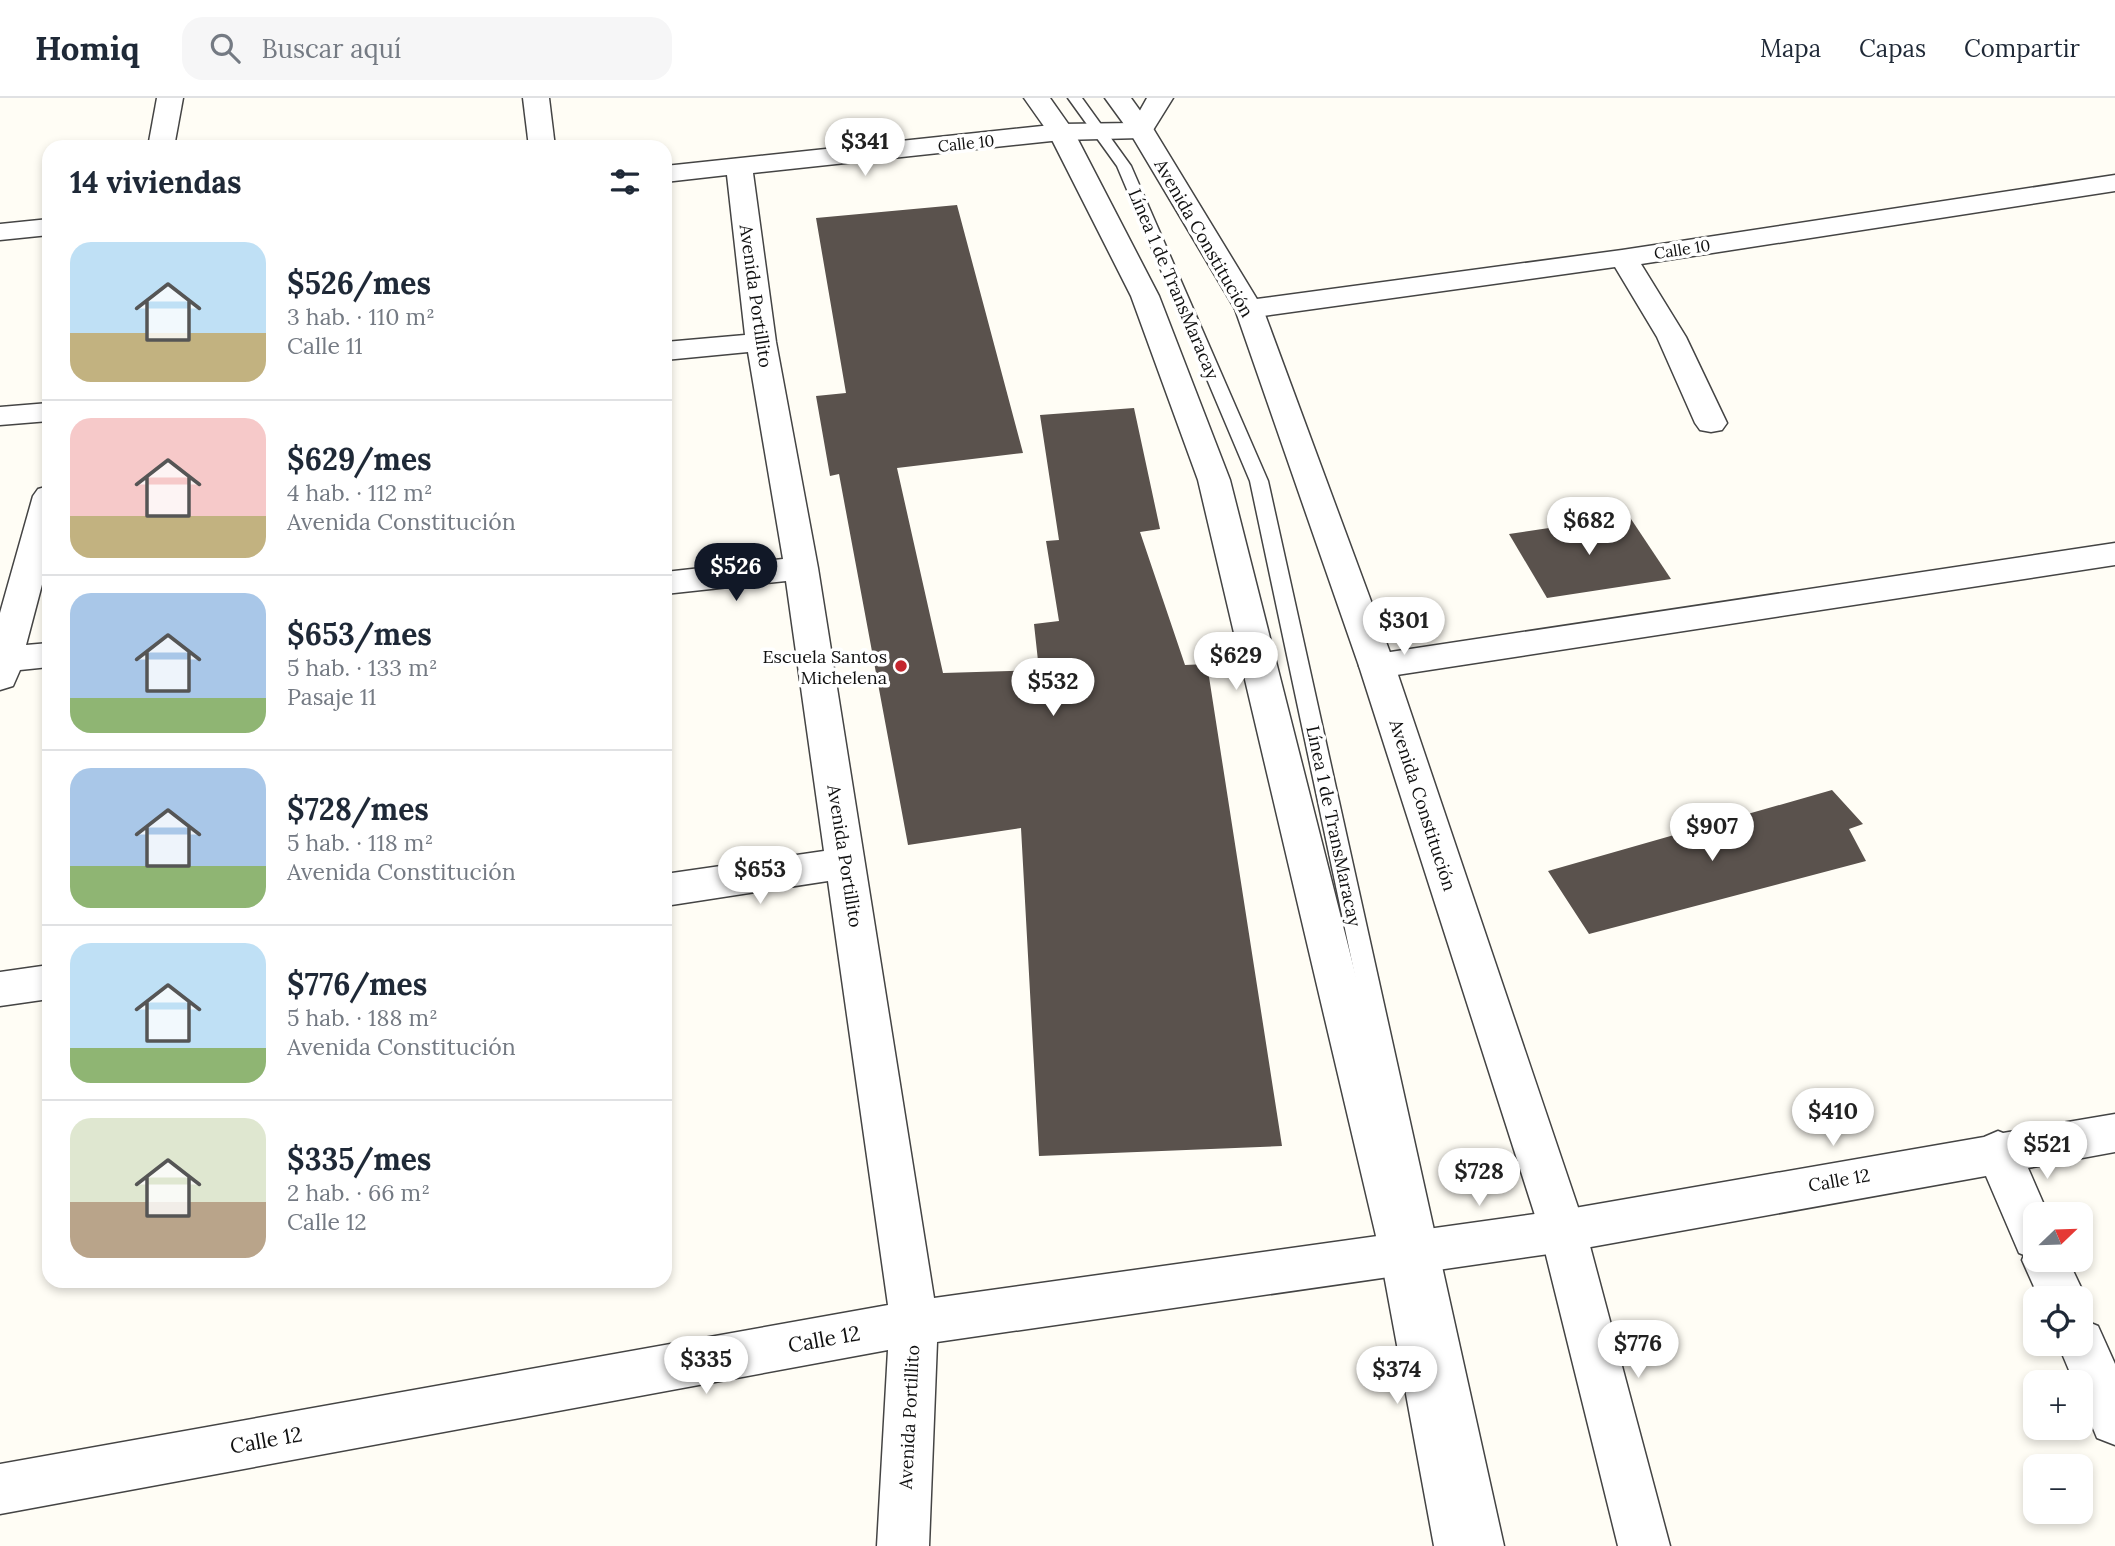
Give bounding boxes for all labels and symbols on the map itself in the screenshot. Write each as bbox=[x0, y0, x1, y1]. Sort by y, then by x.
pin: $341 bbox=[824, 118, 906, 178]
street label: Calle 10 bbox=[937, 130, 995, 156]
street label: Avenida Constitución bbox=[1149, 154, 1259, 321]
street label: Línea 1 de TransMaracay bbox=[1123, 185, 1225, 383]
street label: Avenida Portillito bbox=[734, 222, 777, 369]
street label: Calle 10 bbox=[1652, 235, 1712, 263]
pin: $682 bbox=[1548, 498, 1630, 557]
pin: $526 bbox=[695, 544, 777, 603]
pin: $301 bbox=[1363, 598, 1445, 657]
pin: $629 bbox=[1195, 632, 1277, 692]
place label: Escuela Santos Michelena bbox=[762, 645, 887, 689]
marker: Escuela Santos Michelena bbox=[893, 658, 909, 674]
pin: $532 bbox=[1012, 658, 1094, 718]
street label: Avenida Constitución bbox=[1384, 715, 1462, 894]
street label: Línea 1 de TransMaracay bbox=[1301, 723, 1367, 929]
street label: Avenida Portillito bbox=[822, 782, 868, 929]
pin: $907 bbox=[1671, 804, 1753, 863]
pin: $653 bbox=[719, 846, 801, 906]
pin: $410 bbox=[1792, 1088, 1874, 1148]
pin: $521 bbox=[2006, 1122, 2088, 1181]
pin: $728 bbox=[1438, 1148, 1520, 1208]
street label: Calle 12 bbox=[1806, 1163, 1872, 1197]
north arrow bbox=[2023, 1202, 2093, 1272]
street label: Calle 12 bbox=[786, 1319, 862, 1359]
pin: $776 bbox=[1597, 1320, 1679, 1380]
pin: $335 bbox=[665, 1336, 747, 1396]
street label: Avenida Portillito bbox=[894, 1344, 924, 1491]
pin: $374 bbox=[1356, 1346, 1438, 1406]
street label: Calle 12 bbox=[228, 1420, 304, 1460]

